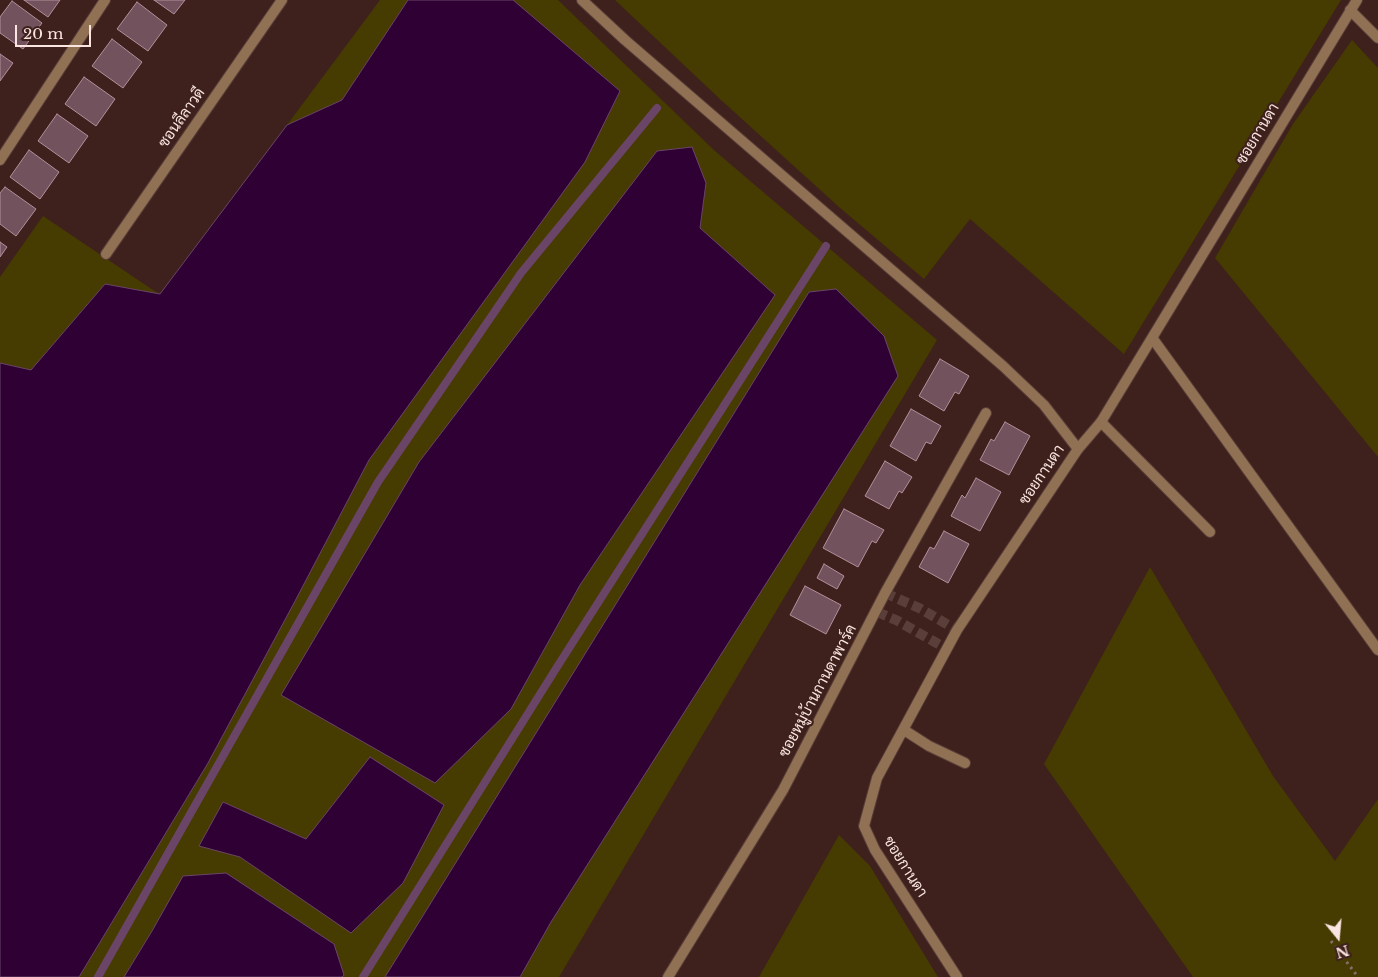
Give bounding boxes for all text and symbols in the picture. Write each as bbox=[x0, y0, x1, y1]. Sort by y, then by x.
scale bar bbox=[18, 15, 94, 47]
text: 20 m bbox=[23, 24, 63, 43]
street label: ซอนลีลาวดี bbox=[155, 85, 209, 151]
street label: ซอยกานดา bbox=[1233, 100, 1283, 168]
street label: ซอยกานดา bbox=[1015, 442, 1069, 508]
street label: ซอยหมู่บ้านกานดาพาร์ค bbox=[775, 621, 861, 761]
street label: ซอยกานดา bbox=[879, 833, 931, 901]
north arrow bbox=[1313, 912, 1363, 962]
text: N bbox=[1333, 941, 1351, 962]

